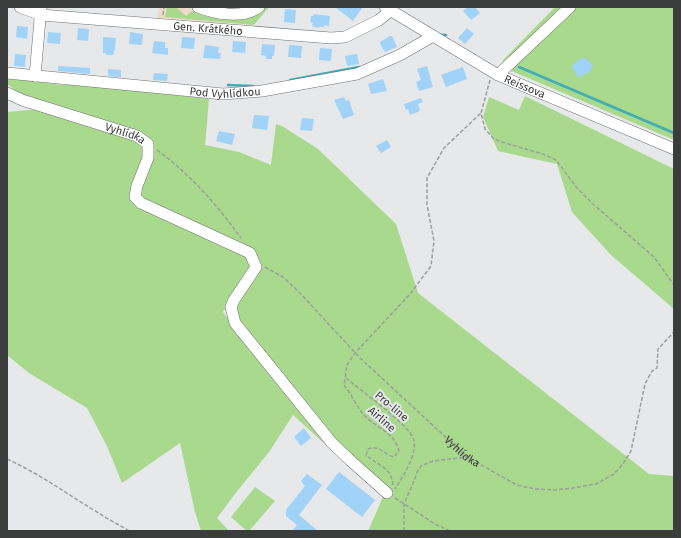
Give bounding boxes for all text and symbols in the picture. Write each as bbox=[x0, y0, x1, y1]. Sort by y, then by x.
street label: Gen. Krátkého bbox=[173, 20, 243, 38]
street label: Reissova bbox=[502, 72, 547, 101]
street label: Pod Vyhlídkou bbox=[189, 85, 261, 101]
street label: Vyhlídka bbox=[103, 120, 148, 147]
street label: Pro-line bbox=[372, 389, 411, 424]
street label: Airline bbox=[365, 404, 398, 435]
street label: Vyhlídka bbox=[441, 433, 482, 470]

